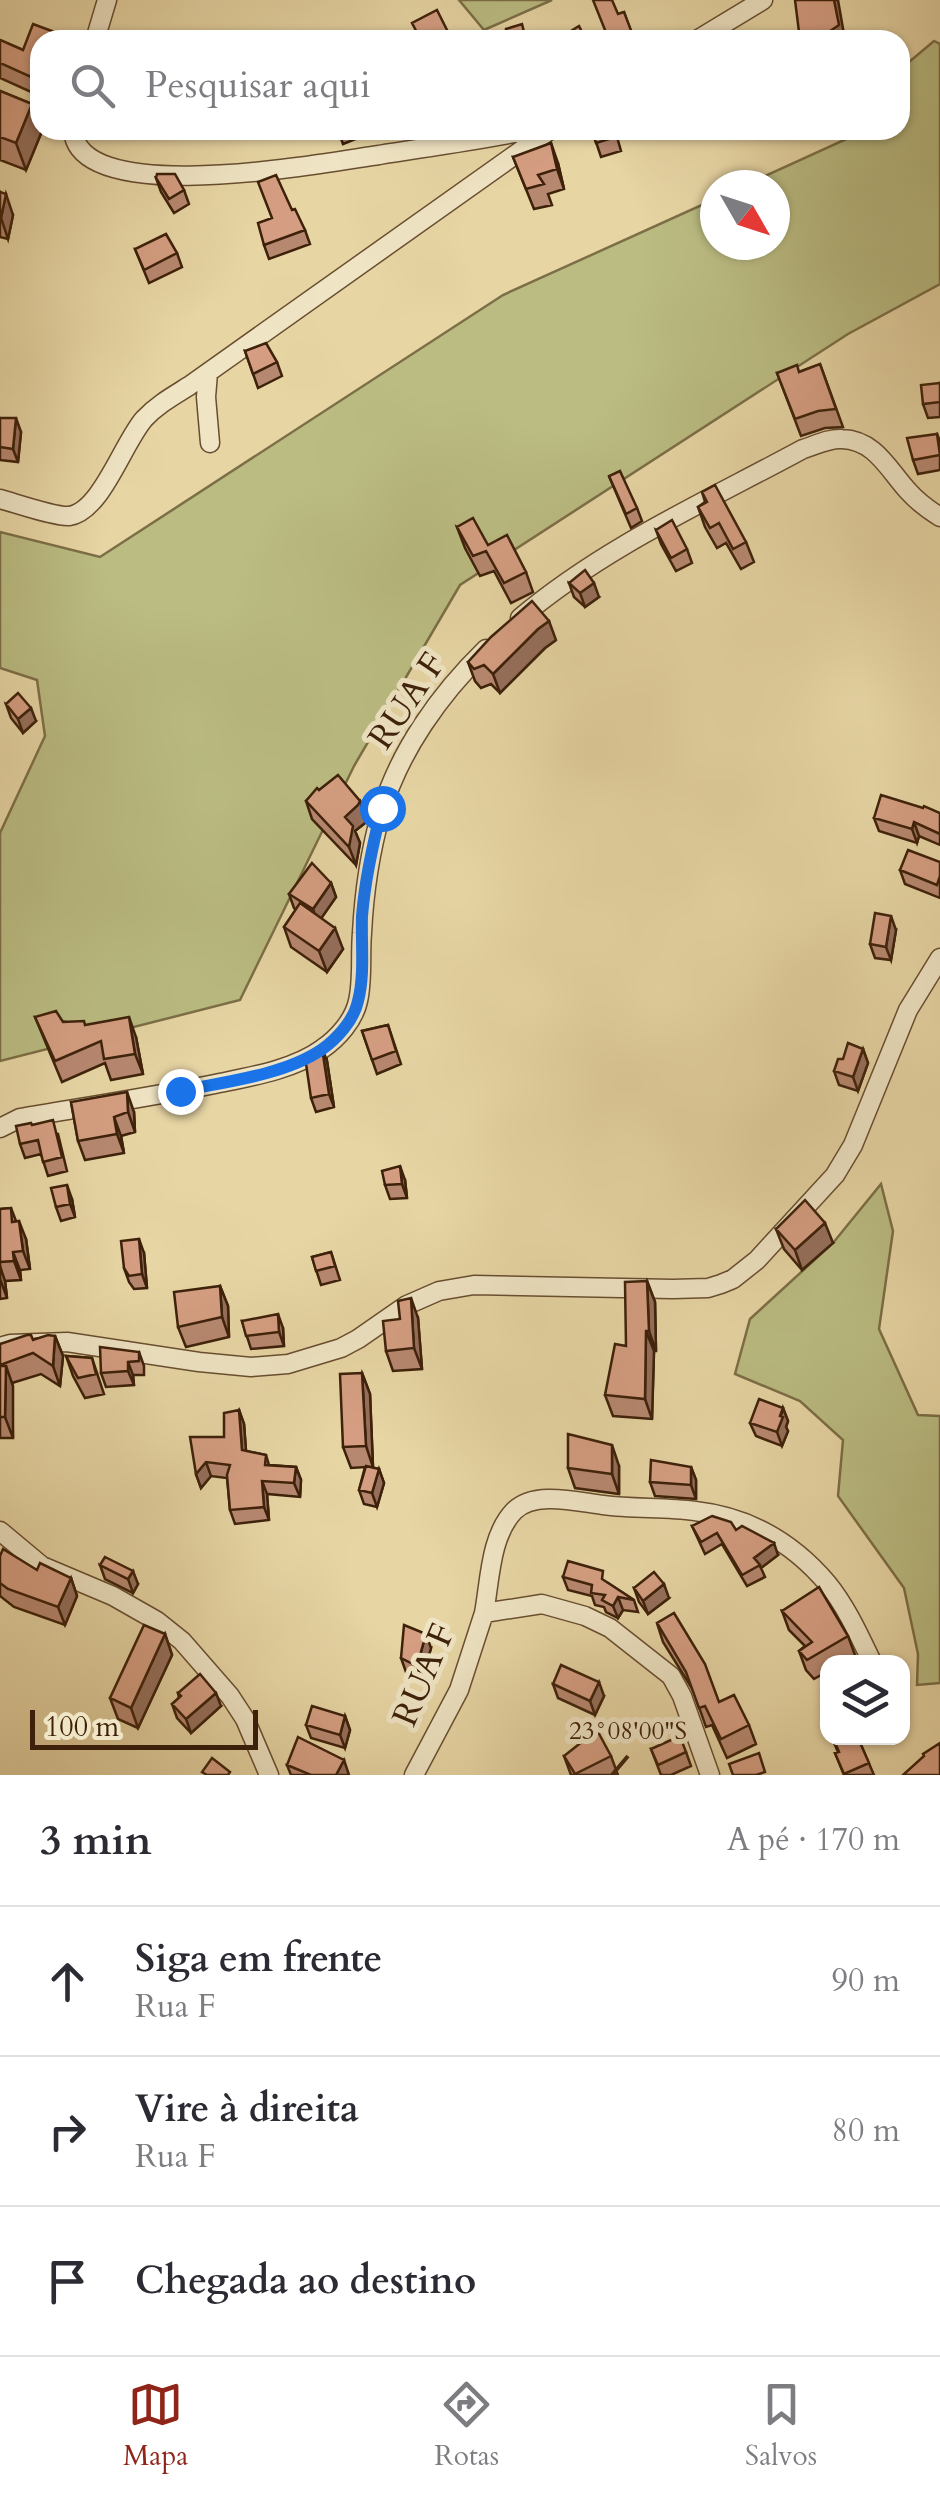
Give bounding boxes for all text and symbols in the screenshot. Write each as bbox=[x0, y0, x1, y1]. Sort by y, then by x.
search box bbox=[30, 30, 910, 140]
icon: search bbox=[65, 58, 120, 113]
text: Pesquisar aqui bbox=[145, 59, 371, 111]
north arrow bbox=[700, 170, 790, 260]
street label: RUA F bbox=[357, 643, 457, 759]
route start bbox=[360, 786, 406, 832]
route end bbox=[158, 1069, 204, 1115]
street label: RUA F bbox=[381, 1616, 467, 1734]
map controls bbox=[820, 1655, 910, 1745]
button: layers bbox=[820, 1655, 910, 1745]
scale bar bbox=[30, 1705, 258, 1750]
text: 100 m bbox=[45, 1708, 119, 1746]
text: 23°08'00"S bbox=[569, 1714, 687, 1748]
text: 3 min bbox=[40, 1812, 152, 1869]
text: A pé · 170 m bbox=[727, 1818, 900, 1862]
text: Siga em frente bbox=[135, 1933, 382, 1985]
icon: ahead bbox=[40, 1954, 95, 2009]
text: 90 m bbox=[832, 1959, 900, 2003]
text: Rua F bbox=[135, 1985, 215, 2029]
text: Vire à direita bbox=[135, 2083, 359, 2135]
icon: right bbox=[40, 2104, 95, 2159]
text: 80 m bbox=[832, 2109, 900, 2153]
text: Rua F bbox=[135, 2135, 215, 2179]
icon: arrive bbox=[40, 2254, 95, 2309]
text: Chegada ao destino bbox=[135, 2255, 476, 2307]
tab: Mapa bbox=[123, 2377, 188, 2475]
tab: Rotas bbox=[434, 2377, 499, 2475]
tab: Salvos bbox=[745, 2377, 817, 2475]

